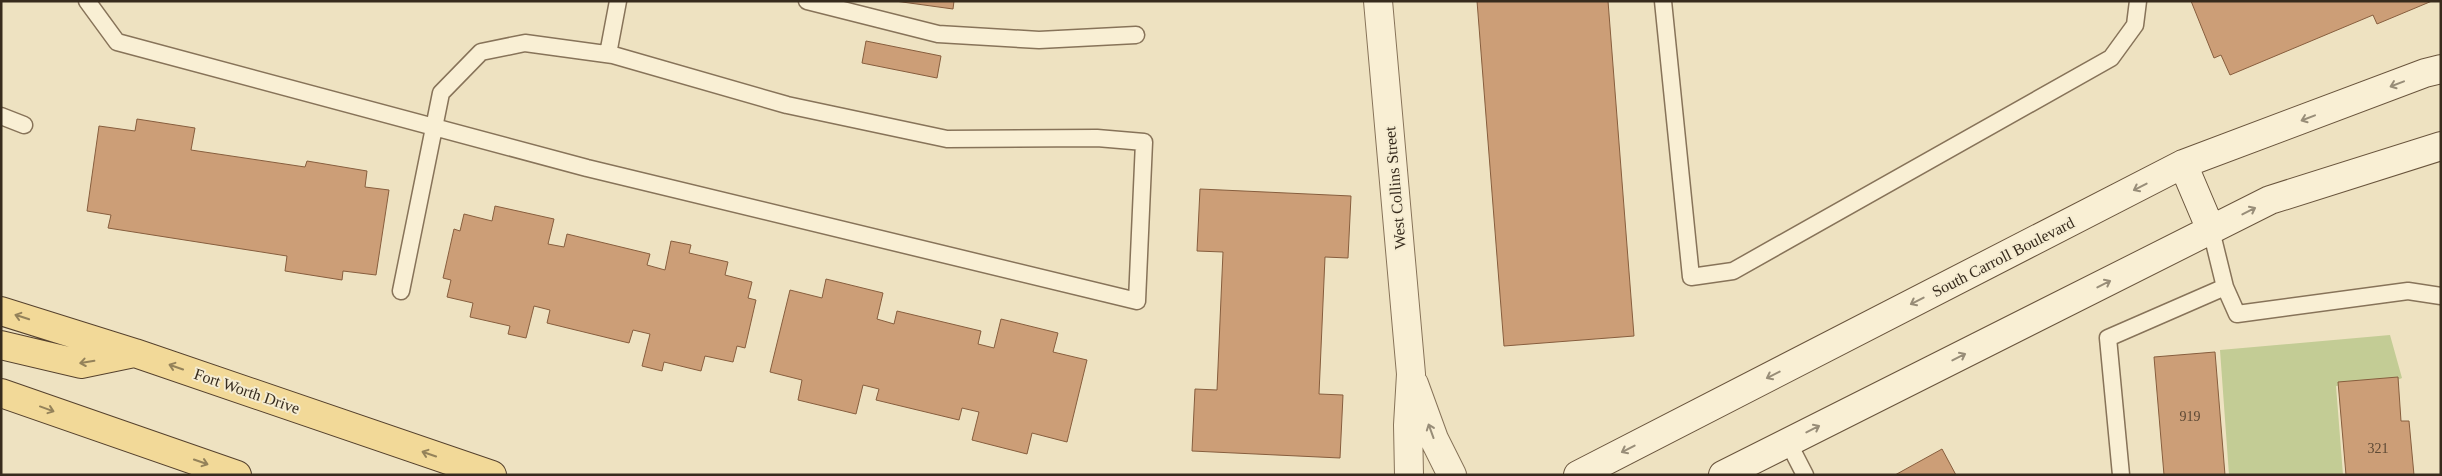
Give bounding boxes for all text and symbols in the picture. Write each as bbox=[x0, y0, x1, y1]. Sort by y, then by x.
one-way arrow bbox=[2390, 80, 2405, 89]
one-way arrow bbox=[2300, 114, 2316, 123]
street label: West Collins Street bbox=[1381, 125, 1409, 250]
one-way arrow bbox=[2132, 182, 2147, 192]
one-way arrow bbox=[2241, 206, 2256, 215]
street label: South Carroll Boulevard bbox=[1929, 214, 2077, 300]
one-way arrow bbox=[2096, 279, 2111, 288]
one-way arrow bbox=[1910, 297, 1925, 306]
one-way arrow bbox=[14, 312, 30, 322]
one-way arrow bbox=[1951, 352, 1966, 362]
one-way arrow bbox=[80, 357, 96, 367]
one-way arrow bbox=[169, 362, 185, 371]
street label: Fort Worth Drive bbox=[192, 365, 302, 417]
one-way arrow bbox=[1765, 370, 1780, 380]
one-way arrow bbox=[39, 405, 54, 414]
house number: 919 bbox=[2180, 409, 2201, 424]
one-way arrow bbox=[1426, 423, 1435, 439]
one-way arrow bbox=[1805, 424, 1820, 434]
house number: 321 bbox=[2368, 441, 2389, 456]
one-way arrow bbox=[1621, 445, 1636, 454]
one-way arrow bbox=[422, 449, 438, 458]
one-way arrow bbox=[192, 458, 208, 467]

